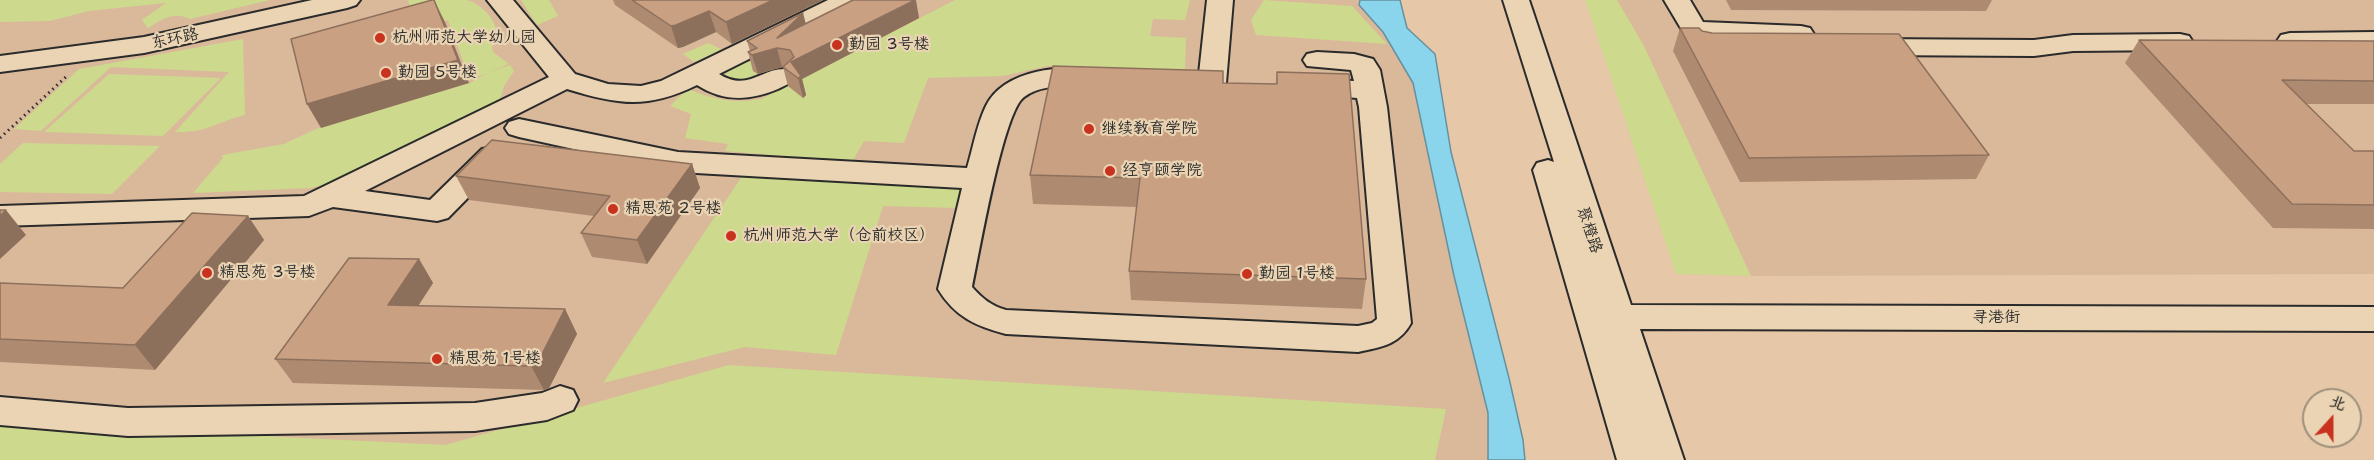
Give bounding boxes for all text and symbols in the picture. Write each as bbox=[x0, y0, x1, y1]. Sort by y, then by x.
street label: 东环路 bbox=[150, 25, 200, 53]
place label: 杭州师范大学幼儿园 bbox=[392, 28, 536, 48]
marker: 杭州师范大学幼儿园 bbox=[373, 31, 387, 45]
place label: 勤园 3号楼 bbox=[849, 35, 930, 55]
marker: 勤园 3号楼 bbox=[830, 38, 844, 52]
place label: 勤园 5号楼 bbox=[398, 63, 477, 83]
marker: 勤园 5号楼 bbox=[379, 66, 393, 80]
place label: 继续教育学院 bbox=[1101, 119, 1197, 139]
marker: 继续教育学院 bbox=[1082, 122, 1096, 136]
place label: 经亨颐学院 bbox=[1122, 161, 1202, 181]
marker: 经亨颐学院 bbox=[1103, 164, 1117, 178]
place label: 精思苑 2号楼 bbox=[625, 199, 722, 219]
marker: 精思苑 2号楼 bbox=[606, 202, 620, 216]
street label: 聚橙路 bbox=[1572, 204, 1606, 256]
place label: 杭州师范大学（仓前校区） bbox=[743, 226, 935, 246]
marker: 杭州师范大学（仓前校区） bbox=[724, 229, 738, 243]
place label: 精思苑 3号楼 bbox=[219, 263, 316, 283]
place label: 勤园 1号楼 bbox=[1259, 264, 1335, 284]
marker: 精思苑 3号楼 bbox=[200, 266, 214, 280]
marker: 勤园 1号楼 bbox=[1240, 267, 1254, 281]
street label: 寻港街 bbox=[1972, 308, 2020, 328]
place label: 精思苑 1号楼 bbox=[449, 349, 541, 369]
marker: 精思苑 1号楼 bbox=[430, 352, 444, 366]
north arrow bbox=[2302, 388, 2362, 448]
text: 北 bbox=[2327, 390, 2349, 415]

